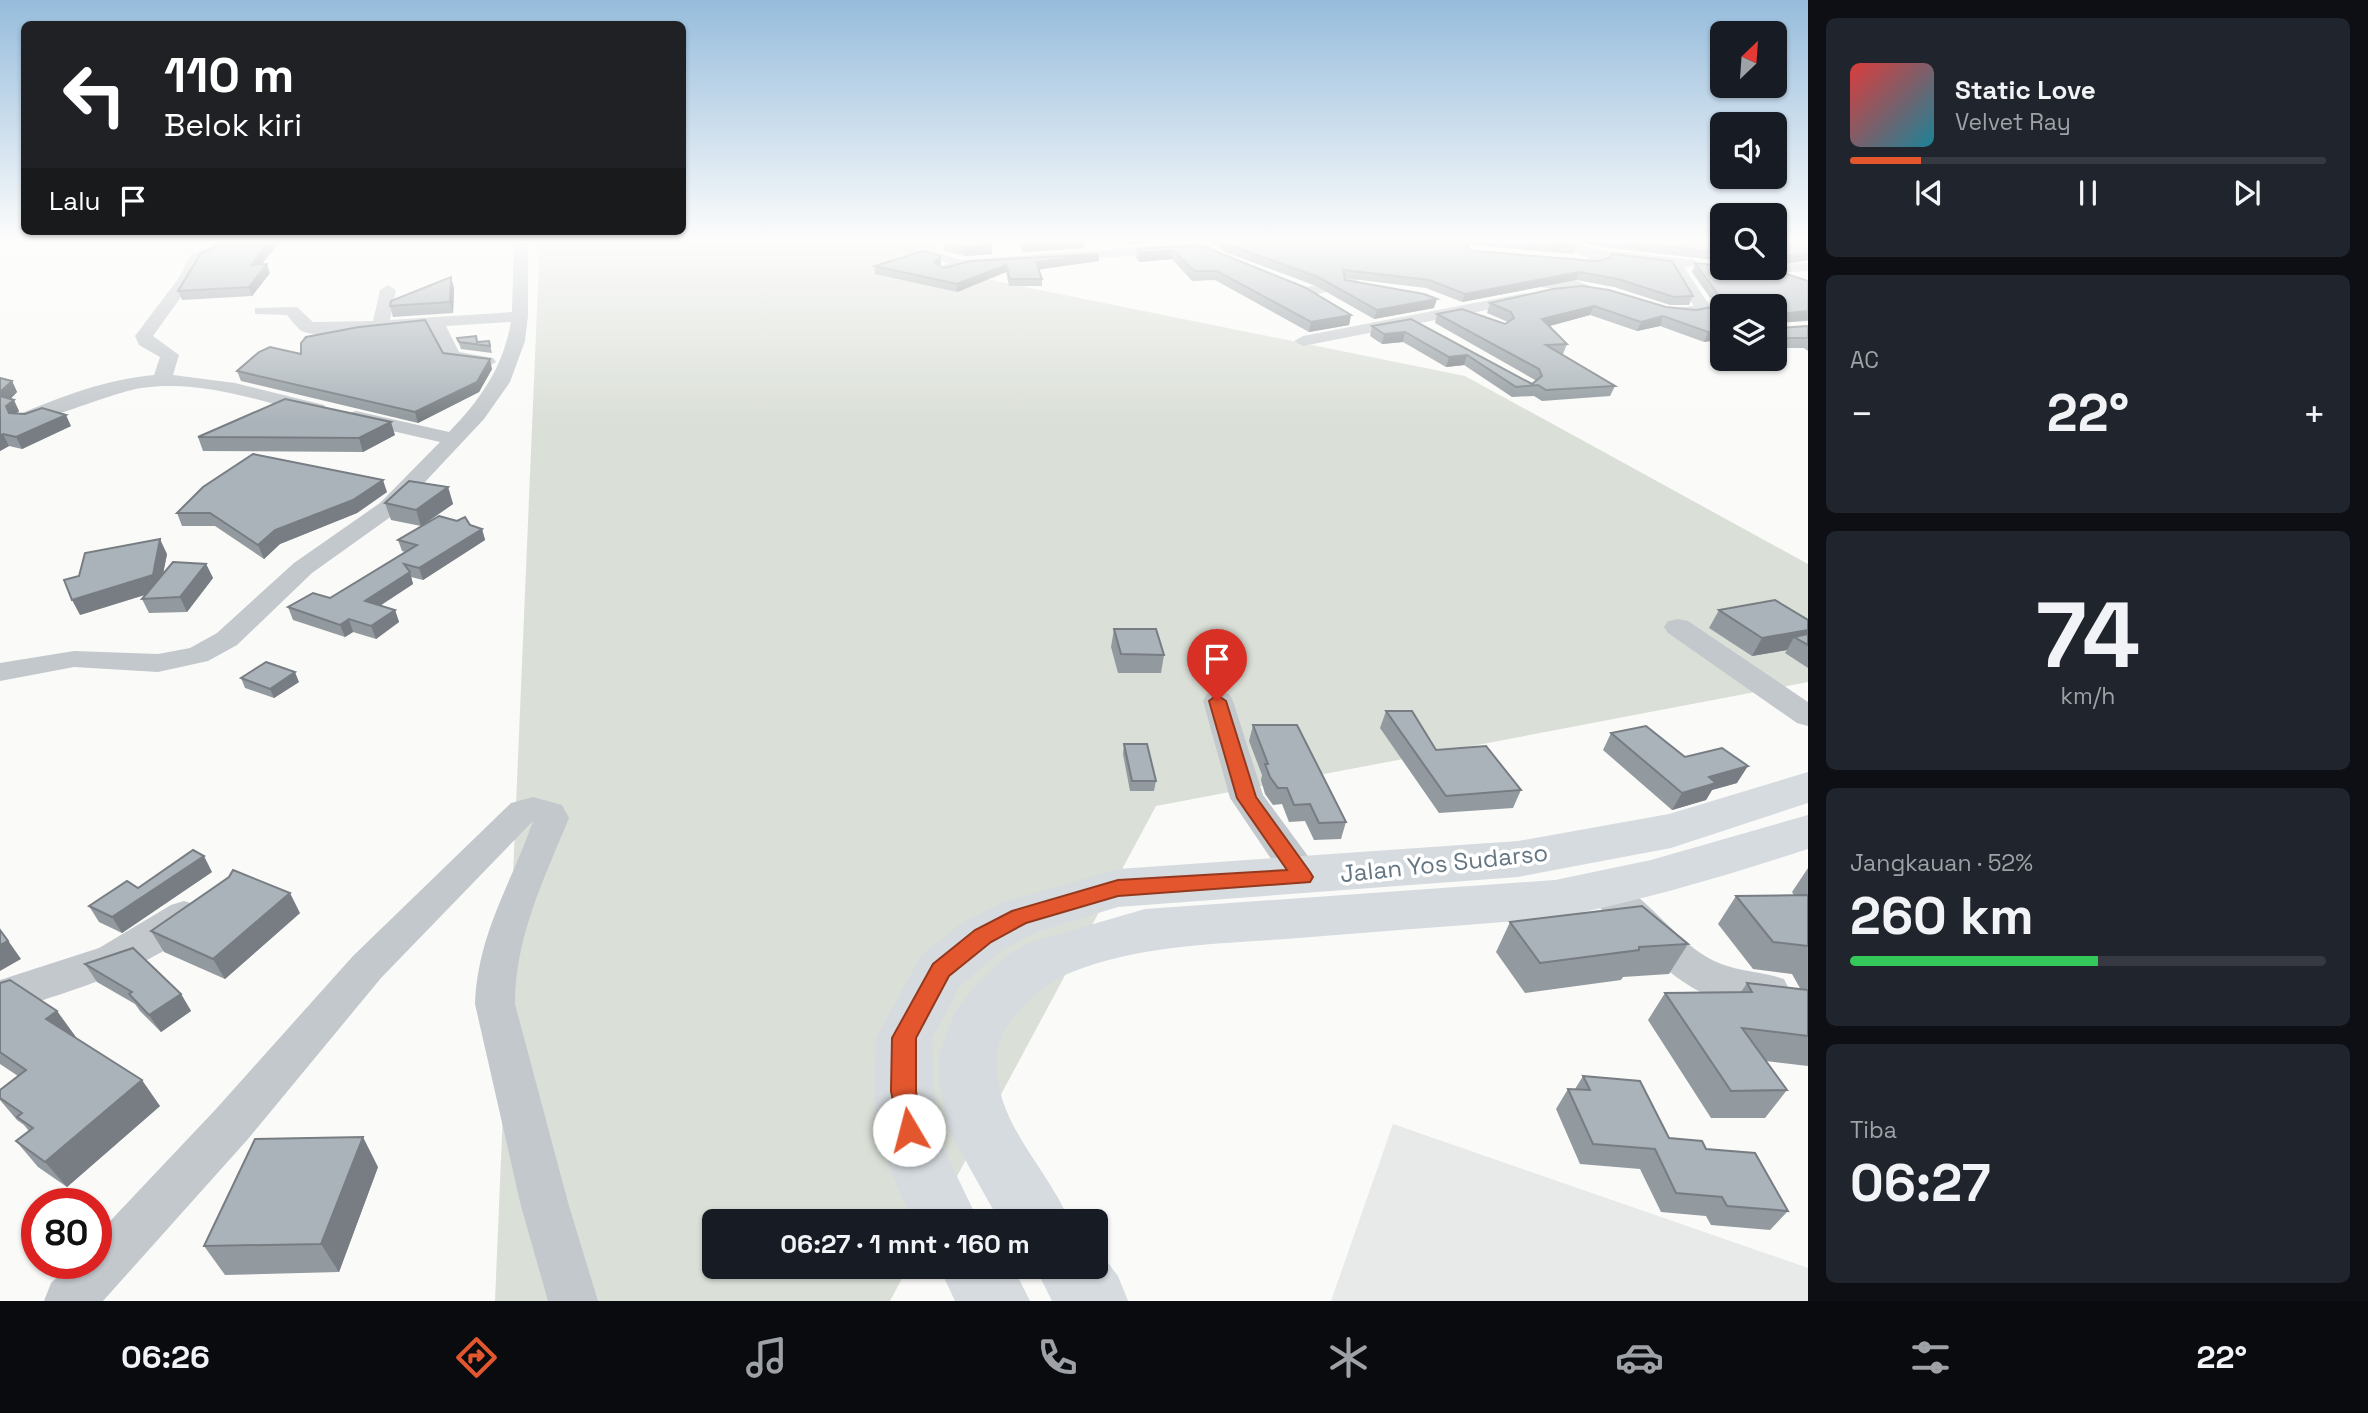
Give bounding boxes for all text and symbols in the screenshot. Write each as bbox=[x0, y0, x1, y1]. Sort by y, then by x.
north arrow bbox=[1710, 21, 1787, 98]
map controls bbox=[1710, 21, 1787, 371]
text: 110 m bbox=[164, 44, 294, 106]
icon: left bbox=[49, 49, 140, 140]
text: Static Love bbox=[1955, 73, 2096, 107]
text: Belok kiri bbox=[164, 105, 302, 145]
text: Velvet Ray bbox=[1955, 107, 2071, 137]
button: sound bbox=[1710, 112, 1787, 189]
icon: previous bbox=[1910, 174, 1948, 212]
icon: pause bbox=[2069, 174, 2107, 212]
icon: next bbox=[2228, 174, 2266, 212]
icon: arrive bbox=[114, 182, 152, 220]
text: Lalu bbox=[49, 184, 100, 218]
button: search bbox=[1710, 203, 1787, 280]
button: layers bbox=[1710, 294, 1787, 371]
text: AC bbox=[1850, 345, 1879, 375]
text: 22° bbox=[2047, 380, 2129, 446]
text: − bbox=[1850, 390, 1874, 438]
text: + bbox=[2302, 390, 2326, 438]
text: 74 bbox=[2036, 577, 2140, 694]
pin bbox=[1187, 629, 1247, 701]
icon: arrive bbox=[1198, 640, 1236, 678]
text: km/h bbox=[2061, 681, 2115, 711]
street label: Jalan Yos Sudarso bbox=[1339, 837, 1549, 889]
text: Jangkauan · 52% bbox=[1850, 848, 2033, 878]
text: 260 km bbox=[1850, 883, 2034, 949]
position arrow bbox=[872, 1093, 946, 1167]
text: Tiba bbox=[1850, 1115, 1897, 1145]
text: 06:27 bbox=[1850, 1150, 1991, 1216]
speed limit sign: 80 bbox=[21, 1188, 112, 1279]
text: 06:27 · 1 mnt · 160 m bbox=[780, 1227, 1030, 1261]
icon: directions bbox=[452, 1333, 501, 1382]
icon: music bbox=[742, 1333, 791, 1382]
icon: phone bbox=[1033, 1333, 1082, 1382]
icon: climate bbox=[1324, 1333, 1373, 1382]
icon: car bbox=[1615, 1333, 1664, 1382]
icon: filters bbox=[1906, 1333, 1955, 1382]
text: 06:26 bbox=[121, 1337, 210, 1377]
text: 22° bbox=[2196, 1337, 2247, 1377]

